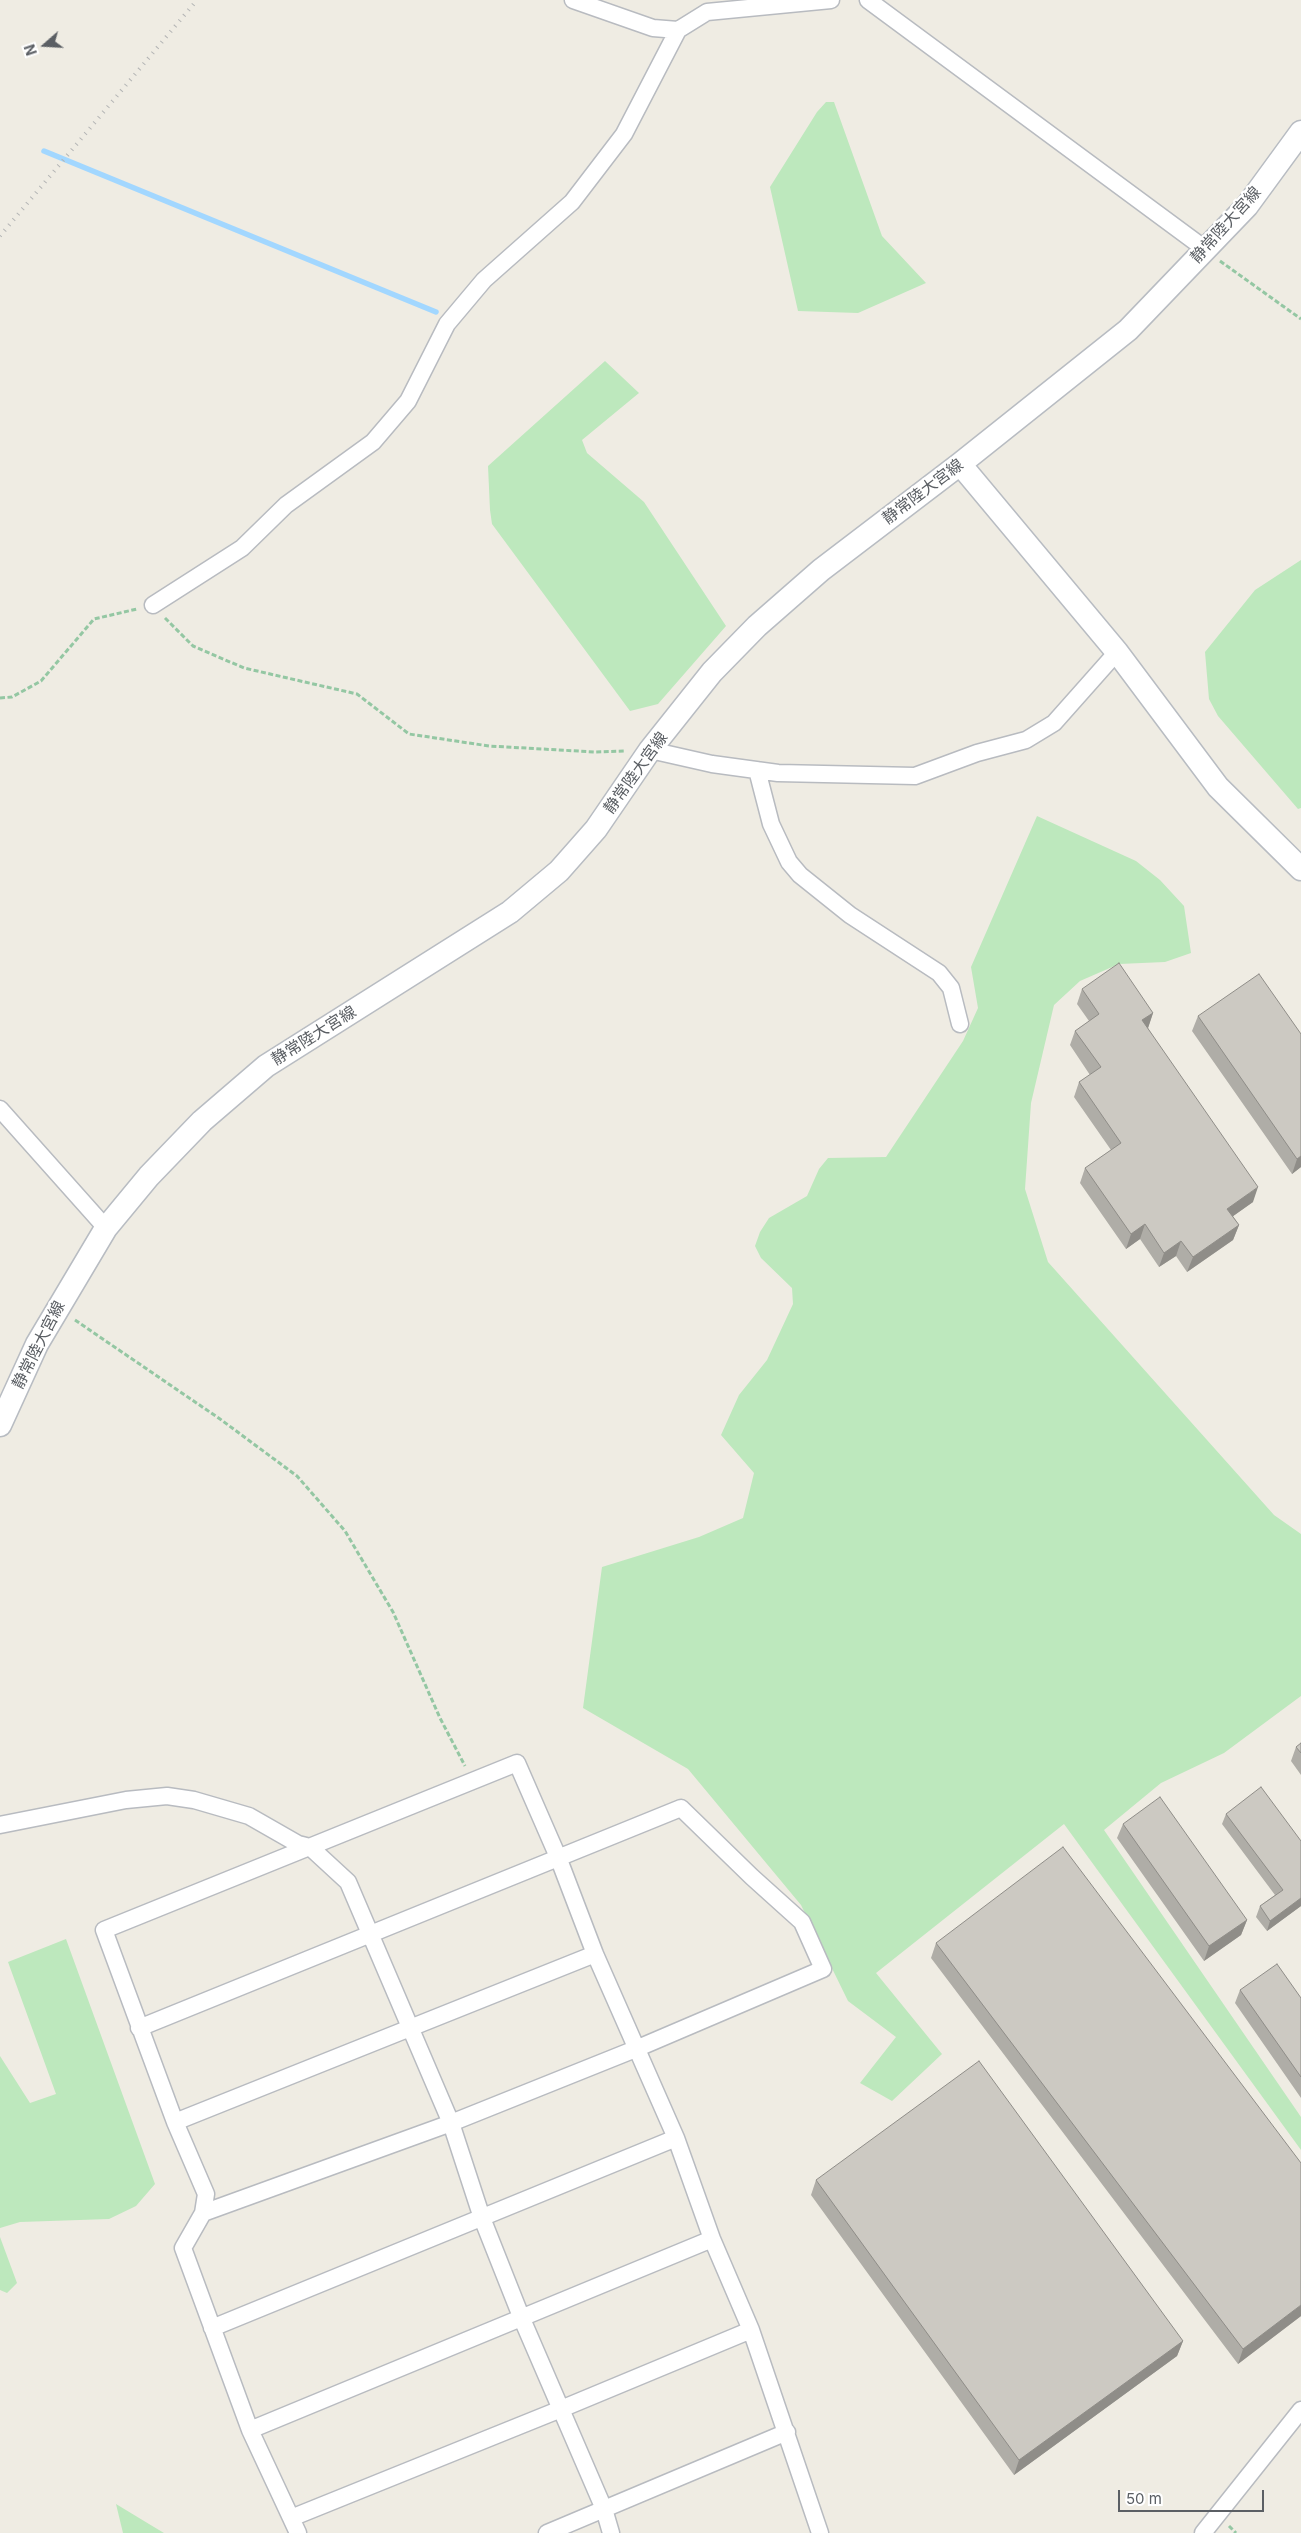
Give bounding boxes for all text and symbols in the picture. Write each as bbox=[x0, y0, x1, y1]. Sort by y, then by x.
north arrow bbox=[20, 20, 70, 70]
text: N bbox=[21, 42, 40, 58]
street label: 静常陸大宮線 bbox=[1187, 183, 1265, 267]
street label: 静常陸大宮線 bbox=[879, 455, 967, 529]
street label: 静常陸大宮線 bbox=[600, 729, 672, 817]
street label: 静常陸大宮線 bbox=[268, 1002, 360, 1070]
street label: 静常陸大宮線 bbox=[9, 1298, 69, 1392]
scale bar bbox=[1121, 2480, 1267, 2512]
text: 50 m bbox=[1126, 2489, 1162, 2508]

